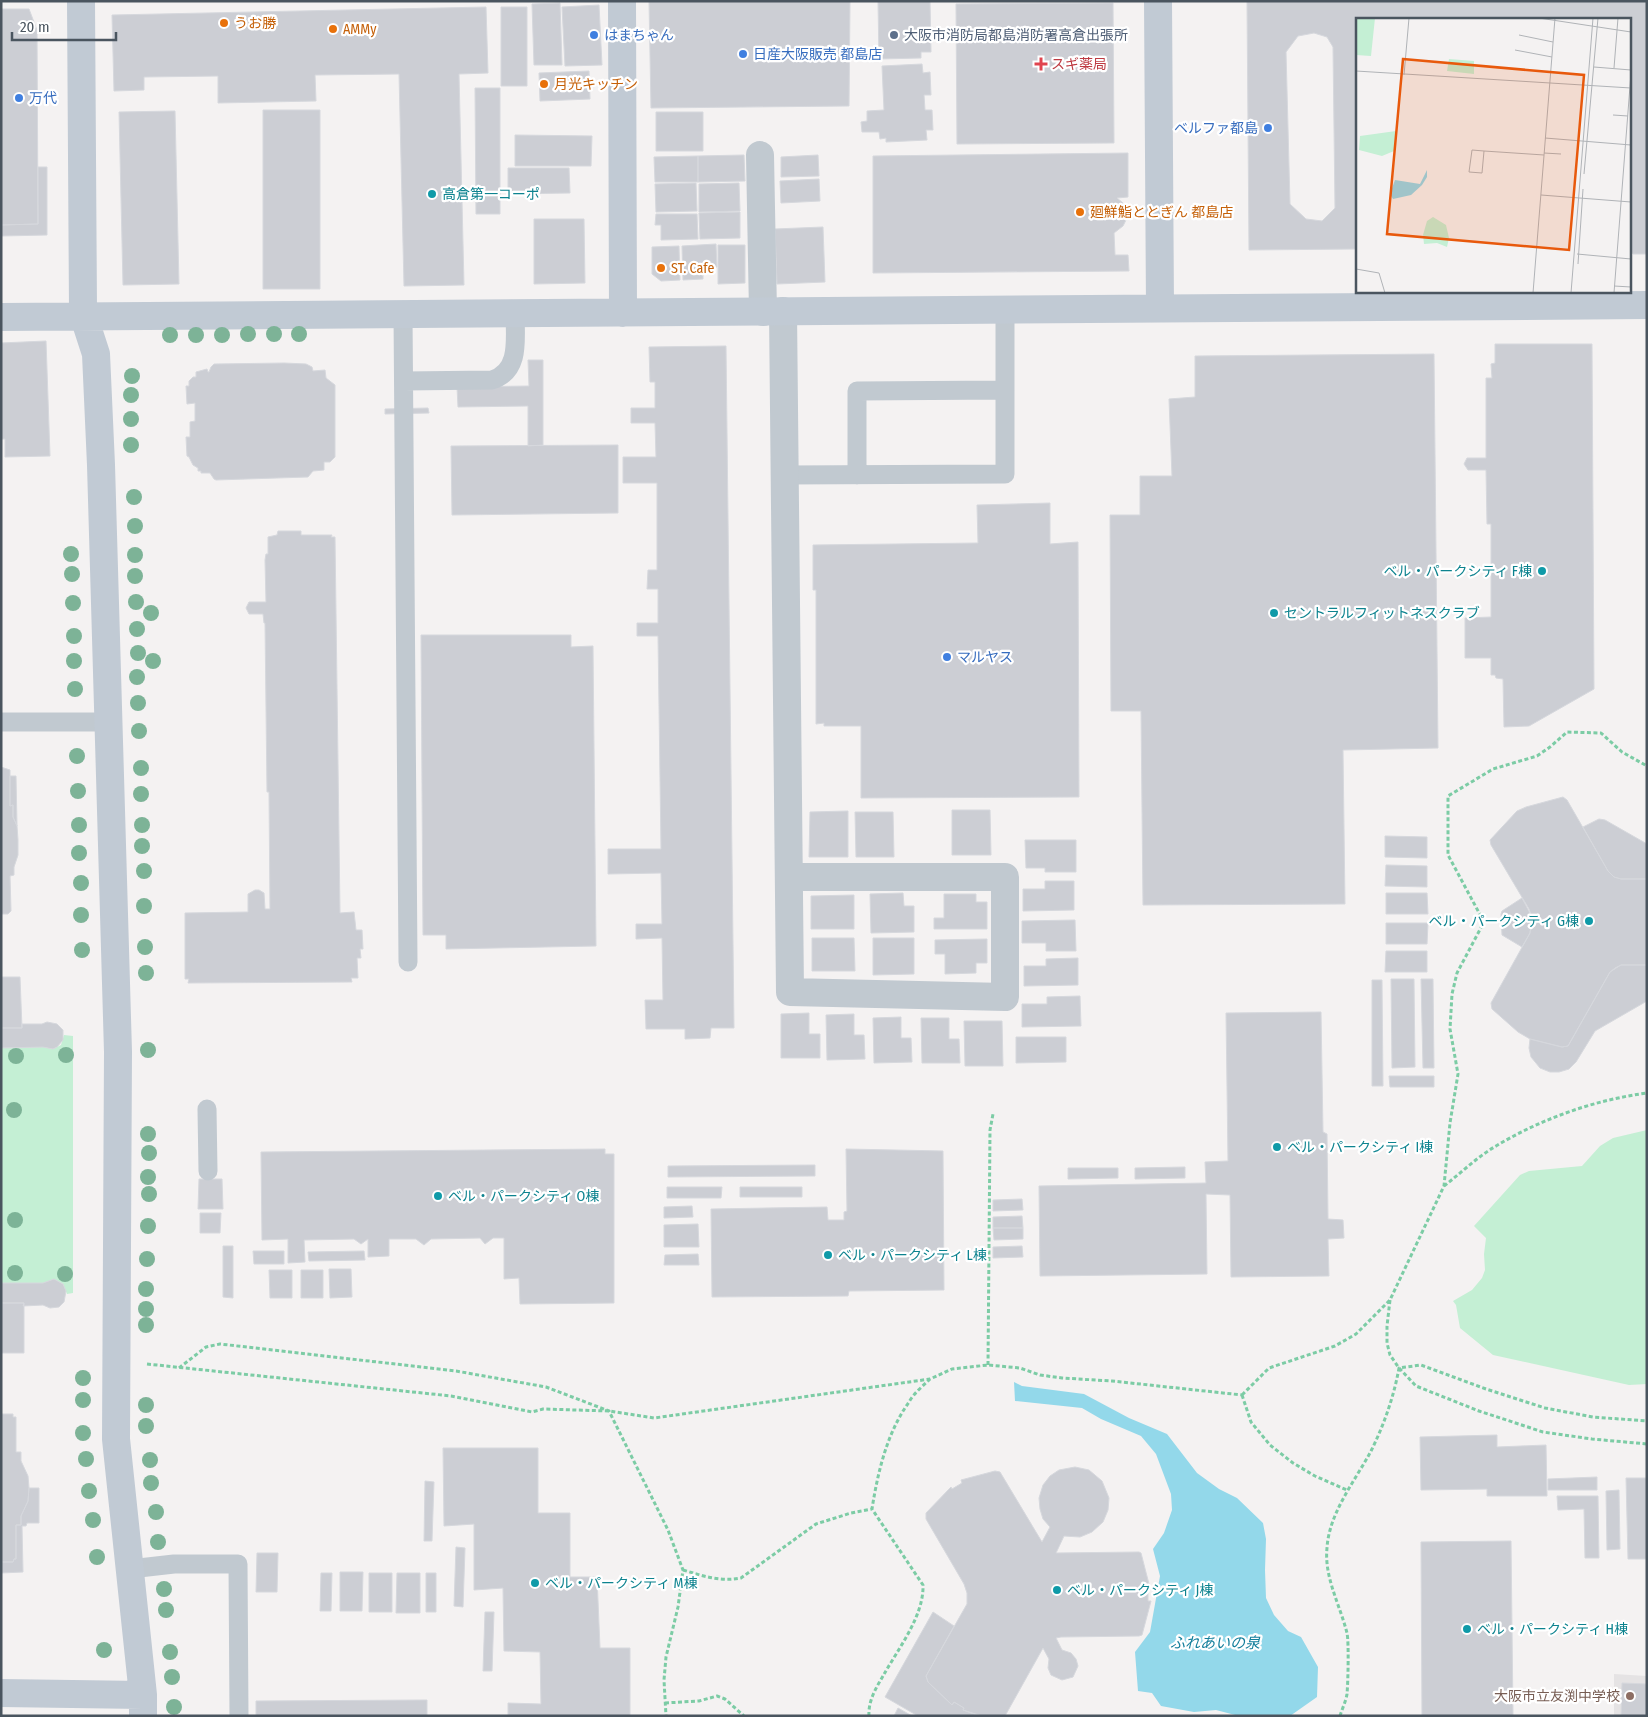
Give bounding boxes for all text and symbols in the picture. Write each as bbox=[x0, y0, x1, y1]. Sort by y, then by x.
scale bar bbox=[12, 10, 116, 42]
place label: うお勝 bbox=[234, 15, 277, 32]
marker: うお勝 bbox=[218, 17, 230, 29]
text: 20 m bbox=[20, 18, 50, 36]
inset map bbox=[1356, 18, 1630, 292]
place label: AMMy bbox=[343, 21, 377, 38]
marker: AMMy bbox=[327, 23, 339, 35]
place label: はまちゃん bbox=[604, 27, 674, 44]
place label: 大阪市消防局都島消防署高倉出張所 bbox=[904, 27, 1128, 44]
marker: はまちゃん bbox=[588, 29, 600, 41]
marker: 大阪市消防局都島消防署高倉出張所 bbox=[888, 29, 900, 41]
place label: 日産大阪販売 都島店 bbox=[753, 46, 882, 63]
marker: 日産大阪販売 都島店 bbox=[737, 48, 749, 60]
place label: スギ薬局 bbox=[1051, 56, 1107, 73]
marker: スギ薬局 bbox=[1035, 58, 1047, 70]
place label: 月光キッチン bbox=[554, 76, 638, 93]
marker: 月光キッチン bbox=[538, 78, 550, 90]
place label: 万代 bbox=[29, 90, 57, 107]
marker: 万代 bbox=[13, 92, 25, 104]
place label: ベルファ都島 bbox=[1174, 120, 1258, 137]
marker: ベルファ都島 bbox=[1262, 122, 1274, 134]
place label: 高倉第一コーポ bbox=[442, 186, 540, 203]
marker: 高倉第一コーポ bbox=[426, 188, 438, 200]
place label: 廻鮮鮨ととぎん 都島店 bbox=[1090, 204, 1233, 221]
marker: 廻鮮鮨ととぎん 都島店 bbox=[1074, 206, 1086, 218]
place label: ST. Cafe bbox=[671, 260, 715, 277]
marker: ST. Cafe bbox=[655, 262, 667, 274]
place label: ベル・パークシティ F棟 bbox=[1383, 563, 1532, 580]
marker: ベル・パークシティ F棟 bbox=[1536, 565, 1548, 577]
place label: セントラルフィットネスクラブ bbox=[1284, 605, 1480, 622]
marker: セントラルフィットネスクラブ bbox=[1268, 607, 1280, 619]
place label: マルヤス bbox=[957, 649, 1013, 666]
marker: マルヤス bbox=[941, 651, 953, 663]
place label: ベル・パークシティ G棟 bbox=[1429, 913, 1579, 930]
marker: ベル・パークシティ G棟 bbox=[1583, 915, 1595, 927]
place label: ベル・パークシティ I棟 bbox=[1287, 1139, 1433, 1156]
marker: ベル・パークシティ I棟 bbox=[1271, 1141, 1283, 1153]
place label: ベル・パークシティ O棟 bbox=[448, 1188, 599, 1205]
marker: ベル・パークシティ O棟 bbox=[432, 1190, 444, 1202]
place label: ベル・パークシティ L棟 bbox=[838, 1247, 987, 1264]
marker: ベル・パークシティ L棟 bbox=[822, 1249, 834, 1261]
place label: ベル・パークシティ M棟 bbox=[545, 1575, 697, 1592]
marker: ベル・パークシティ M棟 bbox=[529, 1577, 541, 1589]
place label: ベル・パークシティ J棟 bbox=[1067, 1582, 1213, 1599]
marker: ベル・パークシティ J棟 bbox=[1051, 1584, 1063, 1596]
place label: ベル・パークシティ H棟 bbox=[1477, 1621, 1628, 1638]
marker: ベル・パークシティ H棟 bbox=[1461, 1623, 1473, 1635]
water label: ふれあいの泉 bbox=[1170, 1634, 1261, 1652]
place label: 大阪市立友渕中学校 bbox=[1494, 1688, 1620, 1705]
marker: 大阪市立友渕中学校 bbox=[1624, 1690, 1636, 1702]

